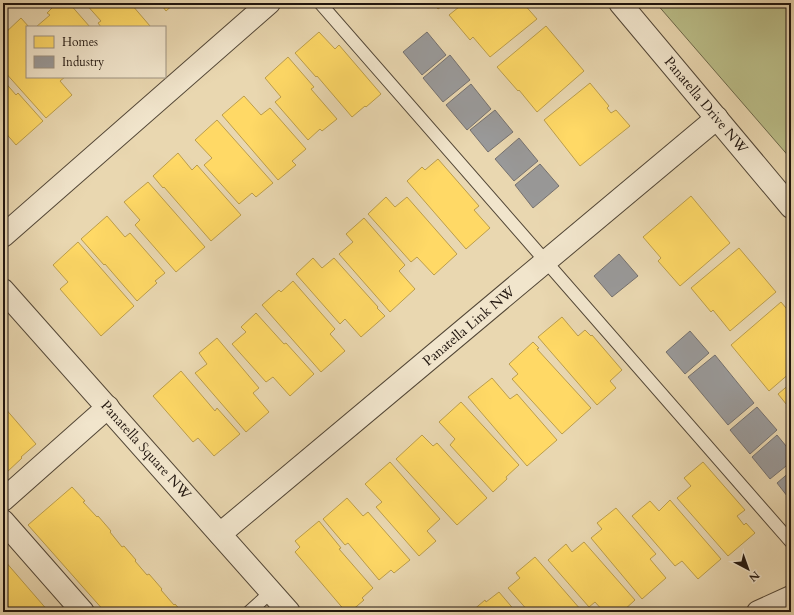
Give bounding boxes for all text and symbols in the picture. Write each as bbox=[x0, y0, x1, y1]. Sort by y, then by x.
legend bbox=[26, 26, 166, 78]
text: Homes bbox=[62, 34, 98, 50]
street label: Panatella Drive NW bbox=[660, 53, 753, 158]
text: Industry bbox=[62, 54, 105, 70]
street label: Panatella Link NW bbox=[419, 281, 520, 370]
street label: Panatella Square NW bbox=[96, 396, 196, 504]
north arrow bbox=[728, 549, 768, 589]
text: N bbox=[745, 567, 763, 585]

